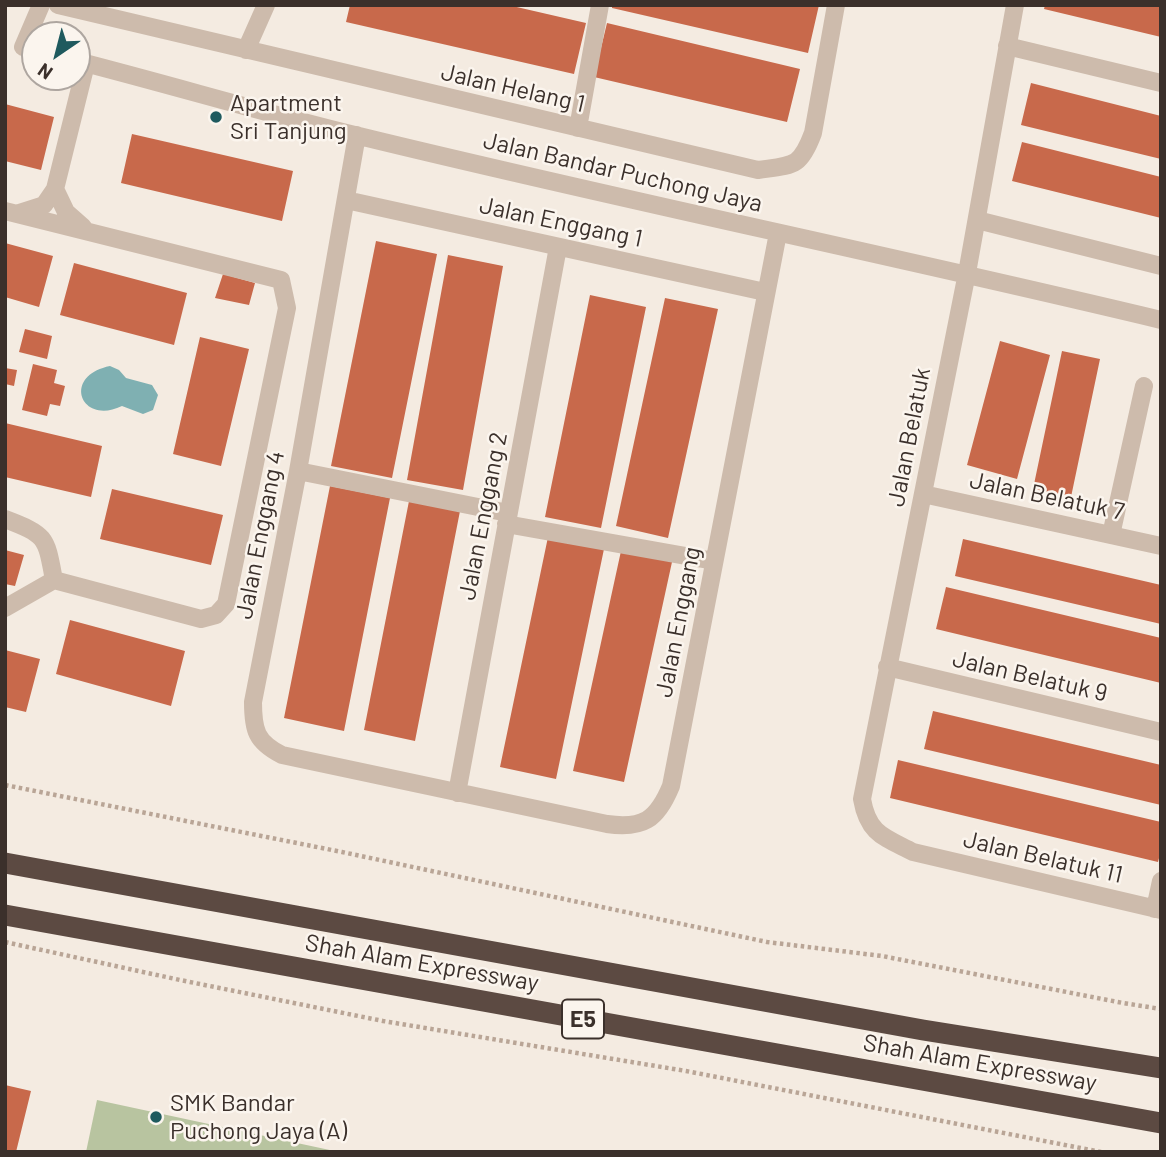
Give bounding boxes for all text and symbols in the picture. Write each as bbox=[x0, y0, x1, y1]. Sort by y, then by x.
north arrow bbox=[21, 21, 91, 91]
street label: Jalan Helang 1 bbox=[438, 57, 588, 119]
text: N bbox=[33, 59, 57, 85]
place label: Apartment Sri Tanjung bbox=[230, 89, 347, 145]
marker: Apartment Sri Tanjung bbox=[208, 109, 224, 125]
street label: Jalan Bandar Puchong Jaya bbox=[481, 126, 765, 218]
street label: Jalan Enggang 1 bbox=[477, 191, 645, 253]
street label: Jalan Belatuk bbox=[881, 365, 937, 509]
street label: Jalan Enggang 2 bbox=[453, 430, 513, 602]
street label: Jalan Enggang 4 bbox=[230, 448, 290, 622]
street label: Jalan Belatuk 7 bbox=[967, 466, 1127, 526]
street label: Jalan Enggang bbox=[649, 544, 707, 700]
street label: Jalan Belatuk 9 bbox=[950, 644, 1110, 708]
street label: Jalan Belatuk 11 bbox=[961, 825, 1125, 889]
street label: Shah Alam Expressway bbox=[303, 928, 541, 998]
road number: E5 bbox=[562, 1000, 604, 1038]
street label: Shah Alam Expressway bbox=[861, 1028, 1099, 1098]
place label: SMK Bandar Puchong Jaya (A) bbox=[170, 1089, 347, 1145]
marker: SMK Bandar Puchong Jaya (A) bbox=[148, 1109, 164, 1125]

